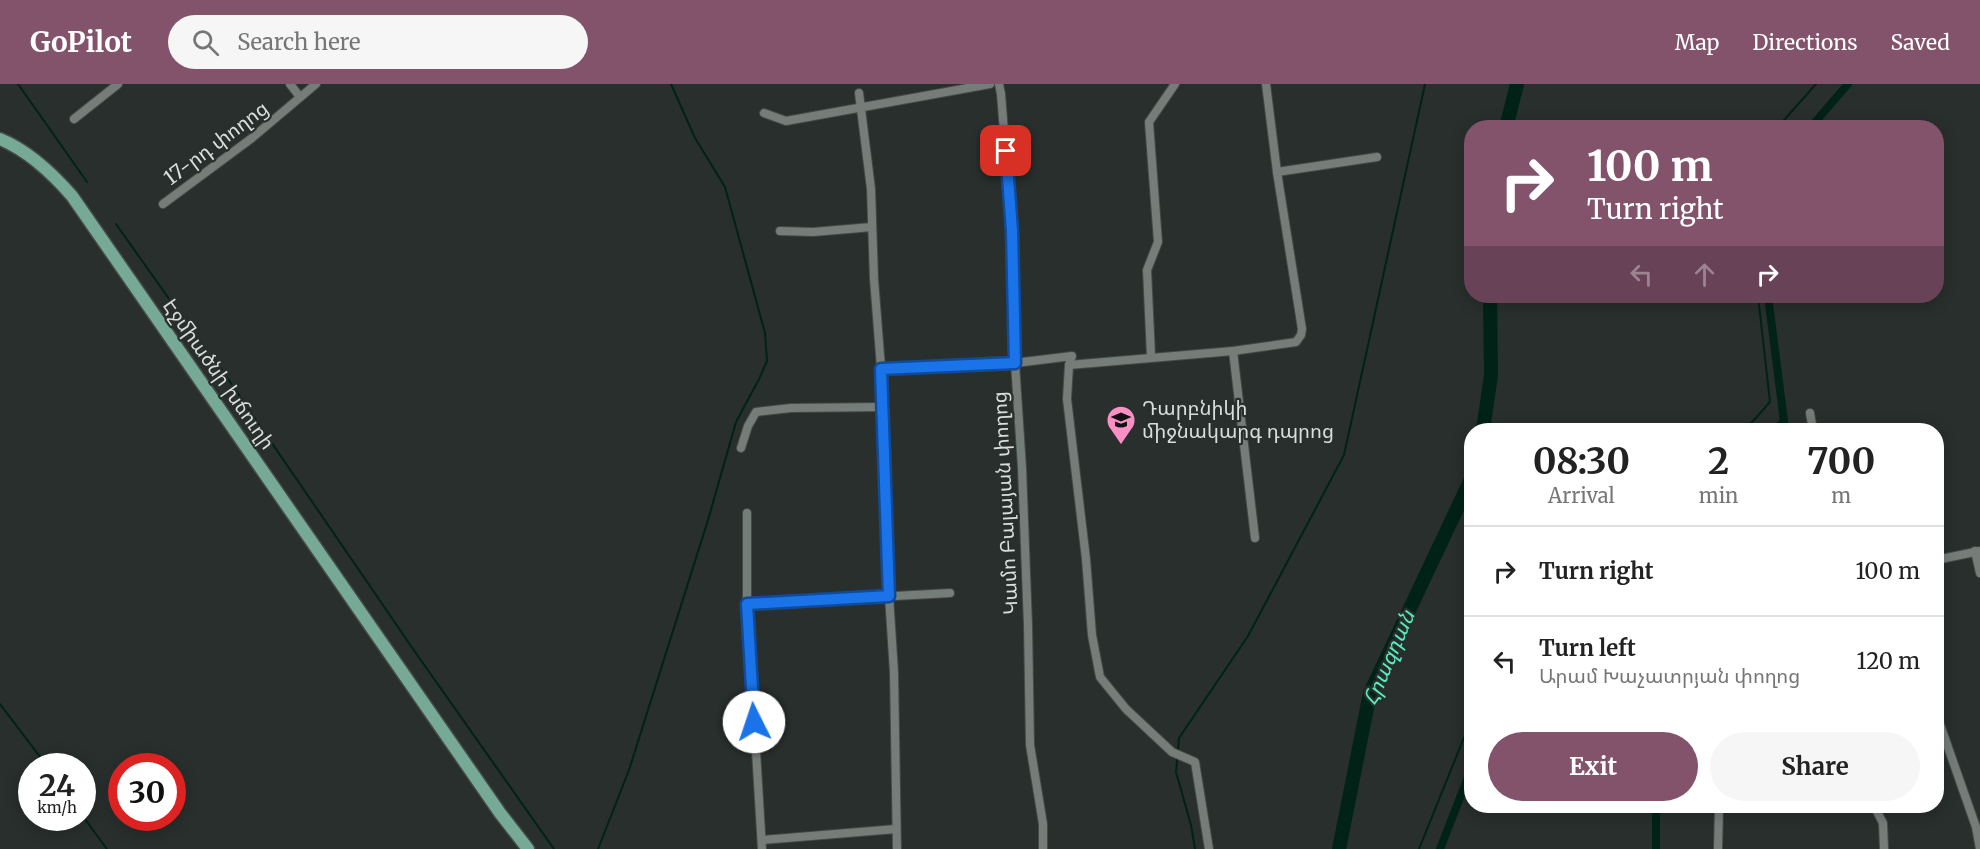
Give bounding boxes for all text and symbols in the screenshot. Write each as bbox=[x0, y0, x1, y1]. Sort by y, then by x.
search box bbox=[168, 15, 588, 69]
text: GoPilot bbox=[30, 24, 132, 60]
icon: search bbox=[189, 26, 222, 59]
text: Search here bbox=[237, 28, 361, 56]
text: Map bbox=[1675, 29, 1719, 56]
text: Directions bbox=[1752, 29, 1857, 56]
text: Saved bbox=[1890, 29, 1950, 56]
street label: 17-րդ փողոց bbox=[158, 95, 273, 190]
pin bbox=[980, 125, 1031, 176]
icon: arrive bbox=[989, 134, 1022, 167]
text: 100 m bbox=[1587, 140, 1713, 192]
icon: right bbox=[1488, 144, 1566, 222]
text: Turn right bbox=[1587, 192, 1724, 226]
icon: left bbox=[1625, 258, 1658, 291]
icon: ahead bbox=[1688, 258, 1721, 291]
icon: right bbox=[1751, 258, 1784, 291]
street label: Էջմիածնի խճուղի bbox=[158, 293, 281, 454]
street label: Կամո Բալայան փողոց bbox=[986, 391, 1023, 615]
place label: Դարբնիկի միջնակարգ դպրոց bbox=[1142, 395, 1334, 443]
school or university icon: Դարբնիկի միջնակարգ դպրոց bbox=[1105, 404, 1137, 446]
text: 08:30 bbox=[1533, 439, 1630, 484]
text: 2 bbox=[1708, 439, 1729, 484]
text: 700 bbox=[1807, 439, 1875, 484]
text: Arrival bbox=[1548, 483, 1615, 508]
text: min bbox=[1699, 483, 1738, 508]
text: m bbox=[1831, 483, 1851, 508]
icon: right bbox=[1488, 555, 1521, 588]
text: Turn right bbox=[1539, 557, 1653, 585]
text: 100 m bbox=[1855, 557, 1920, 585]
water label: Հրազդան bbox=[1356, 605, 1421, 709]
text: Turn left bbox=[1539, 634, 1636, 662]
icon: left bbox=[1488, 645, 1521, 678]
text: 120 m bbox=[1856, 647, 1920, 675]
text: Արամ Խաչատրյան փողոց bbox=[1539, 663, 1800, 688]
position arrow bbox=[722, 690, 786, 754]
button: Exit bbox=[1488, 732, 1698, 801]
button: Share bbox=[1710, 732, 1920, 801]
speed limit sign: 30 bbox=[108, 753, 186, 831]
text: 24 bbox=[39, 766, 75, 804]
text: km/h bbox=[37, 798, 77, 817]

